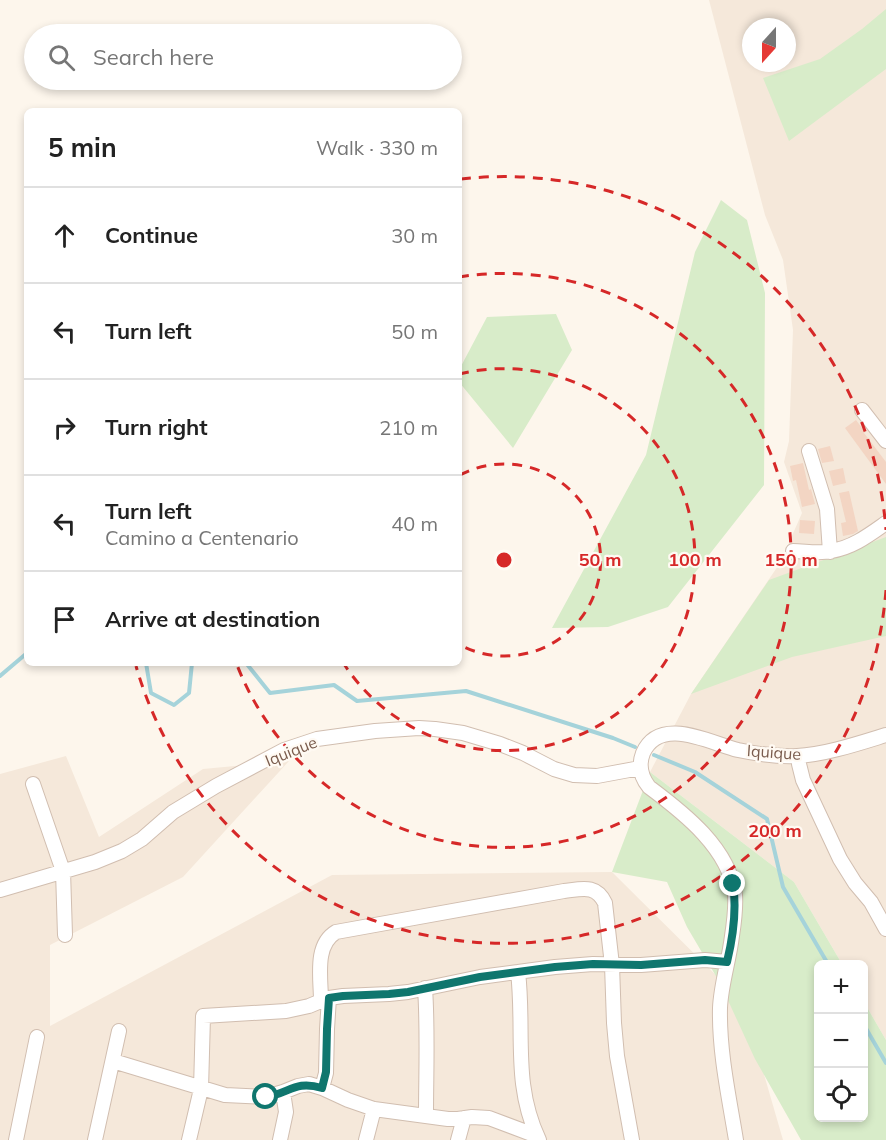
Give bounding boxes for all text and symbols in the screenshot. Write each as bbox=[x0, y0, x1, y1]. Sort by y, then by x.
north arrow bbox=[742, 18, 796, 72]
search box bbox=[24, 24, 462, 90]
icon: search bbox=[45, 41, 78, 74]
text: Search here bbox=[93, 43, 214, 71]
text: 5 min bbox=[48, 131, 117, 164]
text: Walk · 330 m bbox=[316, 135, 438, 160]
icon: ahead bbox=[48, 219, 81, 252]
text: Continue bbox=[105, 221, 198, 249]
text: 30 m bbox=[391, 223, 438, 248]
icon: left bbox=[48, 315, 81, 348]
text: Turn left bbox=[105, 317, 192, 345]
text: 50 m bbox=[391, 319, 438, 344]
icon: right bbox=[48, 411, 81, 444]
text: Turn right bbox=[105, 413, 208, 441]
text: 210 m bbox=[379, 415, 438, 440]
text: Turn left bbox=[105, 497, 192, 525]
icon: left bbox=[48, 507, 81, 540]
text: 40 m bbox=[391, 511, 438, 536]
text: Camino a Centenario bbox=[105, 525, 299, 550]
text: 50 m bbox=[579, 548, 621, 571]
text: 100 m bbox=[668, 548, 722, 571]
text: 150 m bbox=[764, 548, 818, 571]
centre of rings bbox=[494, 550, 514, 570]
icon: arrive bbox=[48, 603, 81, 636]
text: Arrive at destination bbox=[105, 605, 320, 633]
street label: Iquique bbox=[262, 732, 320, 770]
street label: Iquique bbox=[746, 740, 802, 764]
text: 200 m bbox=[748, 819, 802, 842]
route end bbox=[719, 870, 745, 896]
map controls bbox=[814, 960, 868, 1122]
button: + bbox=[814, 960, 868, 1014]
button: − bbox=[814, 1014, 868, 1068]
button: locate bbox=[814, 1068, 868, 1122]
route start bbox=[252, 1083, 278, 1109]

